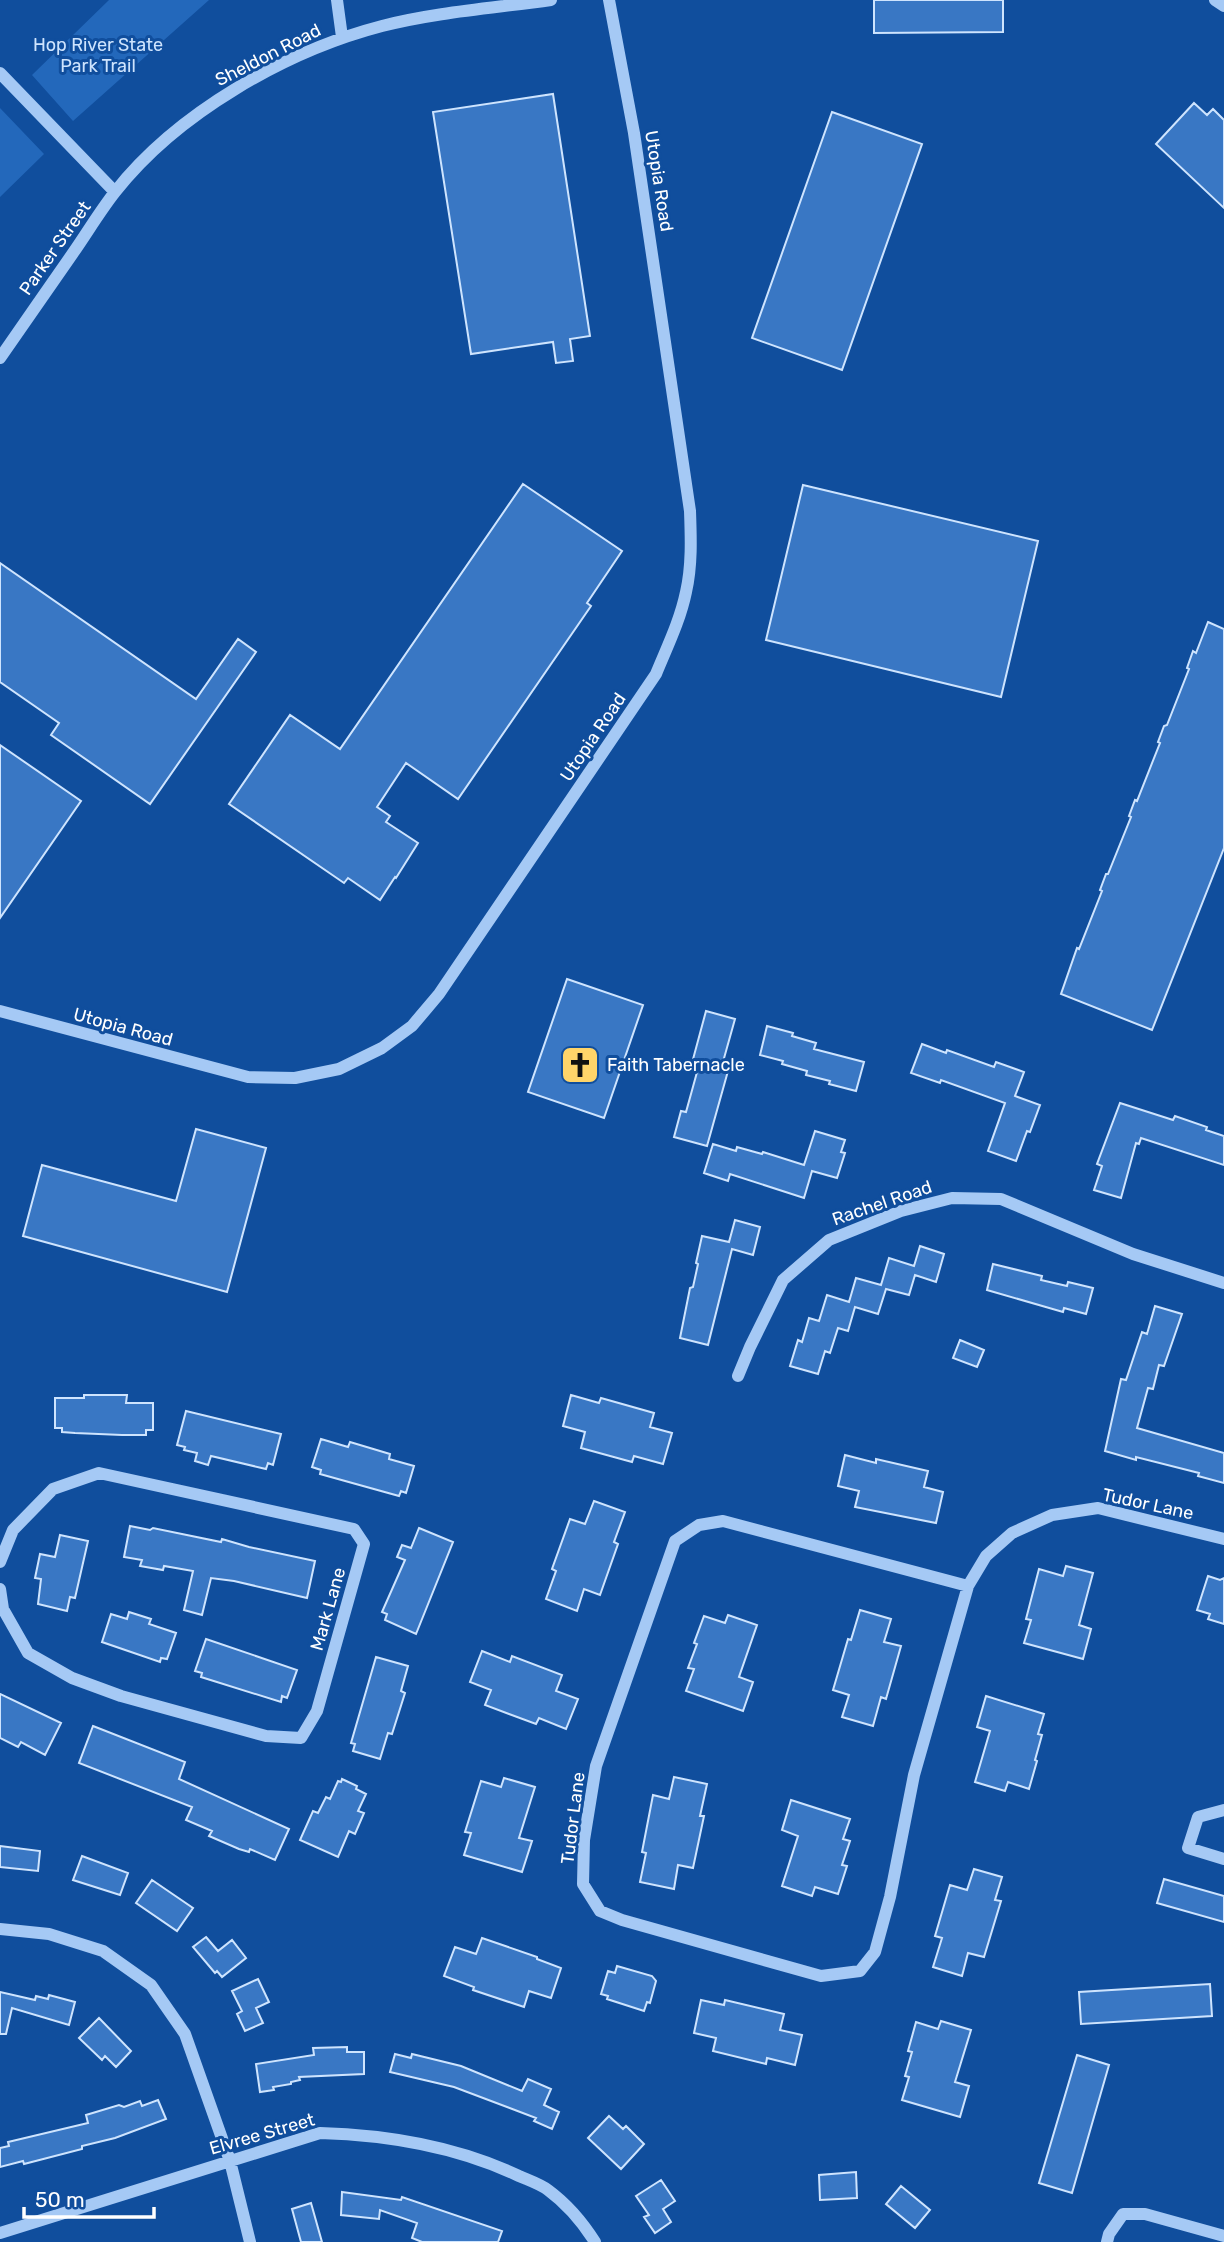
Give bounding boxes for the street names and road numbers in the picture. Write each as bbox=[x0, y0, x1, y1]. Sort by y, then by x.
street label: Sheldon Road bbox=[211, 19, 325, 91]
street label: Utopia Road bbox=[640, 129, 678, 233]
street label: Parker Street bbox=[14, 197, 96, 299]
street label: Utopia Road bbox=[555, 689, 631, 785]
street label: Utopia Road bbox=[71, 1003, 175, 1051]
street label: Rachel Road bbox=[829, 1176, 935, 1230]
street label: Tudor Lane bbox=[1100, 1484, 1196, 1524]
street label: Mark Lane bbox=[306, 1565, 350, 1653]
street label: Tudor Lane bbox=[556, 1771, 590, 1865]
street label: Elvree Street bbox=[207, 2108, 317, 2160]

